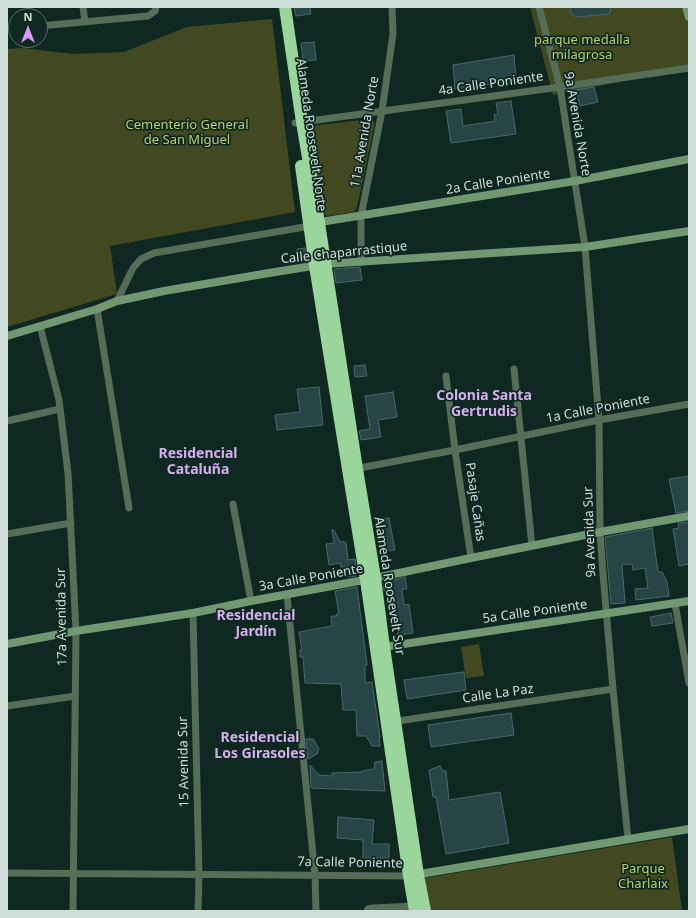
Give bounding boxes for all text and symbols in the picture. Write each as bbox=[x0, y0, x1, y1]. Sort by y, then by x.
north arrow bbox=[8, 8, 48, 48]
text: N bbox=[24, 9, 32, 24]
park label: parque medalla milagrosa bbox=[534, 32, 630, 63]
street label: Alameda Roosevelt Norte bbox=[293, 57, 329, 213]
street label: 4a Calle Poniente bbox=[438, 69, 544, 99]
street label: 9a Avenida Norte bbox=[560, 71, 594, 177]
street label: 11a Avenida Norte bbox=[348, 75, 382, 189]
park label: Cementerio General de San Miguel bbox=[126, 117, 248, 148]
street label: 2a Calle Poniente bbox=[445, 166, 551, 198]
street label: Calle Chaparrastique bbox=[280, 239, 408, 267]
district label: Colonia Santa Gertrudis bbox=[436, 388, 532, 420]
street label: 1a Calle Poniente bbox=[545, 391, 651, 427]
district label: Residencial Cataluña bbox=[158, 446, 238, 478]
street label: Pasaje Cañas bbox=[462, 461, 488, 543]
street label: 9a Avenida Sur bbox=[581, 486, 599, 578]
street label: Alameda Roosevelt Sur bbox=[370, 516, 408, 656]
street label: 3a Calle Poniente bbox=[258, 561, 364, 595]
street label: 17a Avenida Sur bbox=[53, 568, 71, 666]
street label: 5a Calle Poniente bbox=[482, 597, 588, 627]
district label: Residencial Jardín bbox=[216, 608, 296, 640]
street label: Calle La Paz bbox=[461, 681, 535, 707]
street label: 15 Avenida Sur bbox=[175, 716, 193, 808]
district label: Residencial Los Girasoles bbox=[214, 730, 306, 762]
street label: 7a Calle Poniente bbox=[297, 854, 403, 872]
park label: Parque Charlaix bbox=[618, 861, 668, 892]

